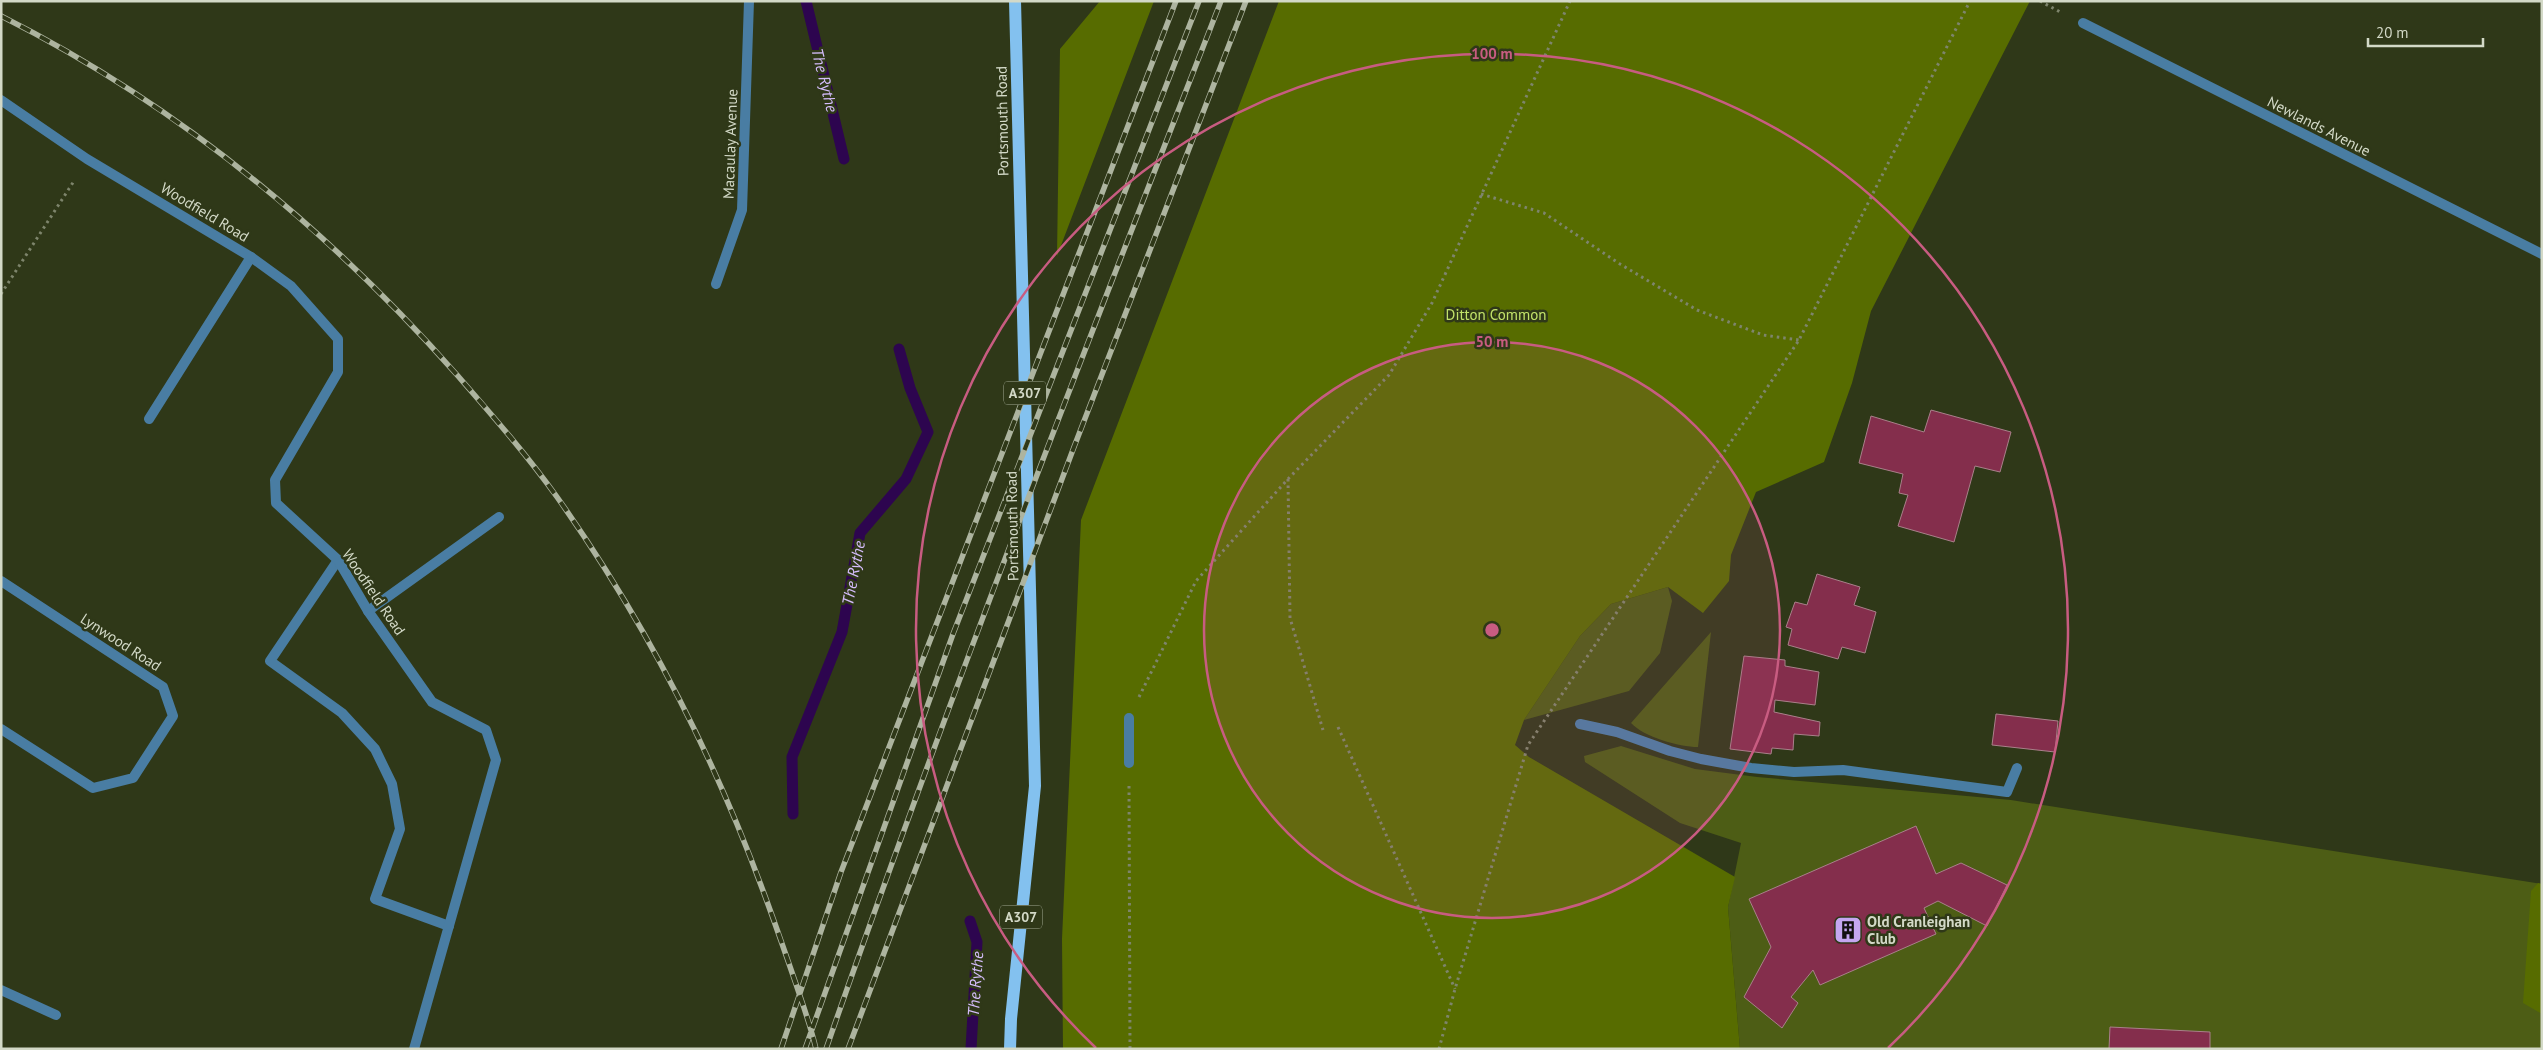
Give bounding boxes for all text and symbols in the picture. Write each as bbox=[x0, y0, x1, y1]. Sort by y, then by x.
scale bar bbox=[2368, 15, 2483, 47]
text: 20 m bbox=[2376, 23, 2409, 42]
text: 100 m bbox=[1471, 44, 1513, 63]
water label: The Rythe bbox=[807, 46, 843, 115]
street label: Portsmouth Road bbox=[992, 66, 1012, 176]
street label: Macaulay Avenue bbox=[719, 89, 741, 199]
street label: Newlands Avenue bbox=[2264, 92, 2374, 160]
street label: Woodfield Road bbox=[157, 178, 253, 246]
park label: Ditton Common bbox=[1446, 305, 1546, 324]
text: 50 m bbox=[1476, 332, 1508, 351]
road number: A307 bbox=[1004, 382, 1046, 404]
street label: Portsmouth Road bbox=[1002, 471, 1022, 581]
water label: The Rythe bbox=[837, 538, 869, 607]
street label: Woodfield Road bbox=[338, 545, 410, 639]
street label: Lynwood Road bbox=[77, 609, 165, 675]
centre of rings bbox=[1483, 621, 1501, 639]
road number: A307 bbox=[1000, 906, 1042, 929]
place label: Old Cranleighan Club bbox=[1867, 912, 1970, 948]
building icon: Old Cranleighan Club bbox=[1833, 915, 1863, 945]
water label: The Rythe bbox=[963, 950, 987, 1017]

